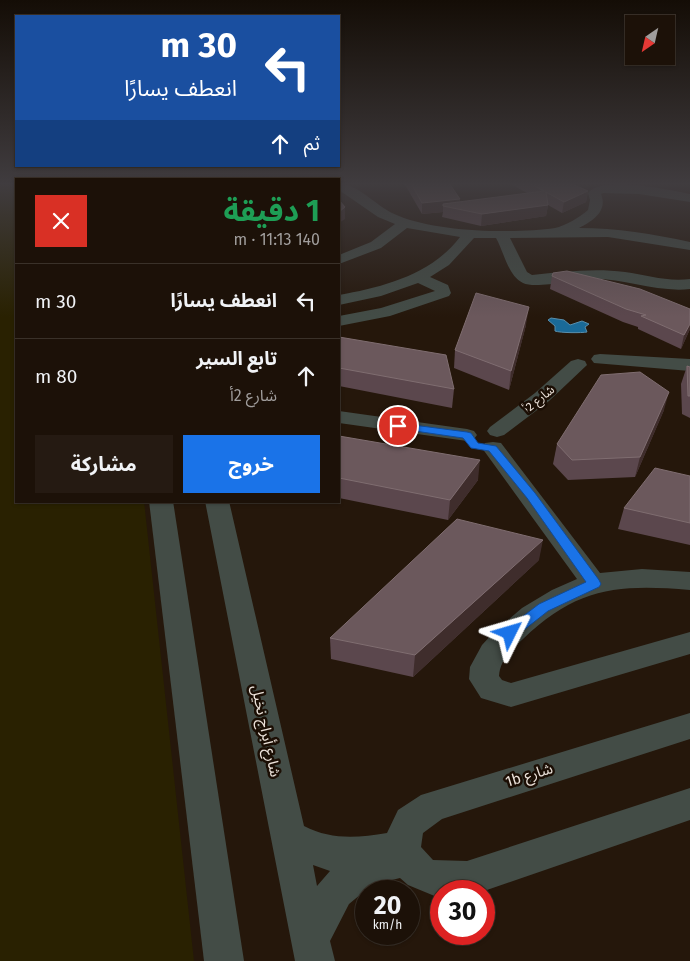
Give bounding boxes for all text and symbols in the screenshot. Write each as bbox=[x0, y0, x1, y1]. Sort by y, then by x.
north arrow bbox=[625, 15, 675, 65]
map controls bbox=[625, 15, 675, 65]
text: 30 m bbox=[160, 24, 237, 66]
icon: left bbox=[255, 35, 320, 100]
text: انعطف يسارًا bbox=[124, 75, 237, 102]
icon: ahead bbox=[266, 130, 294, 158]
text: ثم bbox=[304, 132, 320, 155]
text: 1 دقيقة bbox=[223, 193, 320, 229]
button: close bbox=[35, 195, 87, 247]
text: 140 m · 11:13 bbox=[234, 230, 320, 249]
icon: left bbox=[292, 287, 320, 315]
text: انعطف يسارًا bbox=[170, 289, 277, 312]
text: 30 m bbox=[35, 290, 76, 313]
text: تابع السير bbox=[196, 347, 277, 370]
icon: ahead bbox=[292, 362, 320, 390]
text: 80 m bbox=[35, 365, 77, 388]
street label: شارع 2أ bbox=[520, 382, 558, 417]
text: شارع 2أ bbox=[230, 386, 277, 405]
pin bbox=[377, 405, 419, 447]
icon: arrive bbox=[384, 412, 412, 440]
button: مشاركة bbox=[35, 435, 173, 493]
button: خروج bbox=[183, 435, 320, 493]
position arrow bbox=[483, 606, 535, 658]
street label: شارع أبراج نخيل bbox=[245, 683, 285, 780]
street label: 1b شارع bbox=[503, 759, 556, 794]
speed limit sign: 30 bbox=[430, 880, 495, 945]
text: 20 bbox=[374, 891, 401, 921]
text: km/h bbox=[373, 918, 402, 932]

